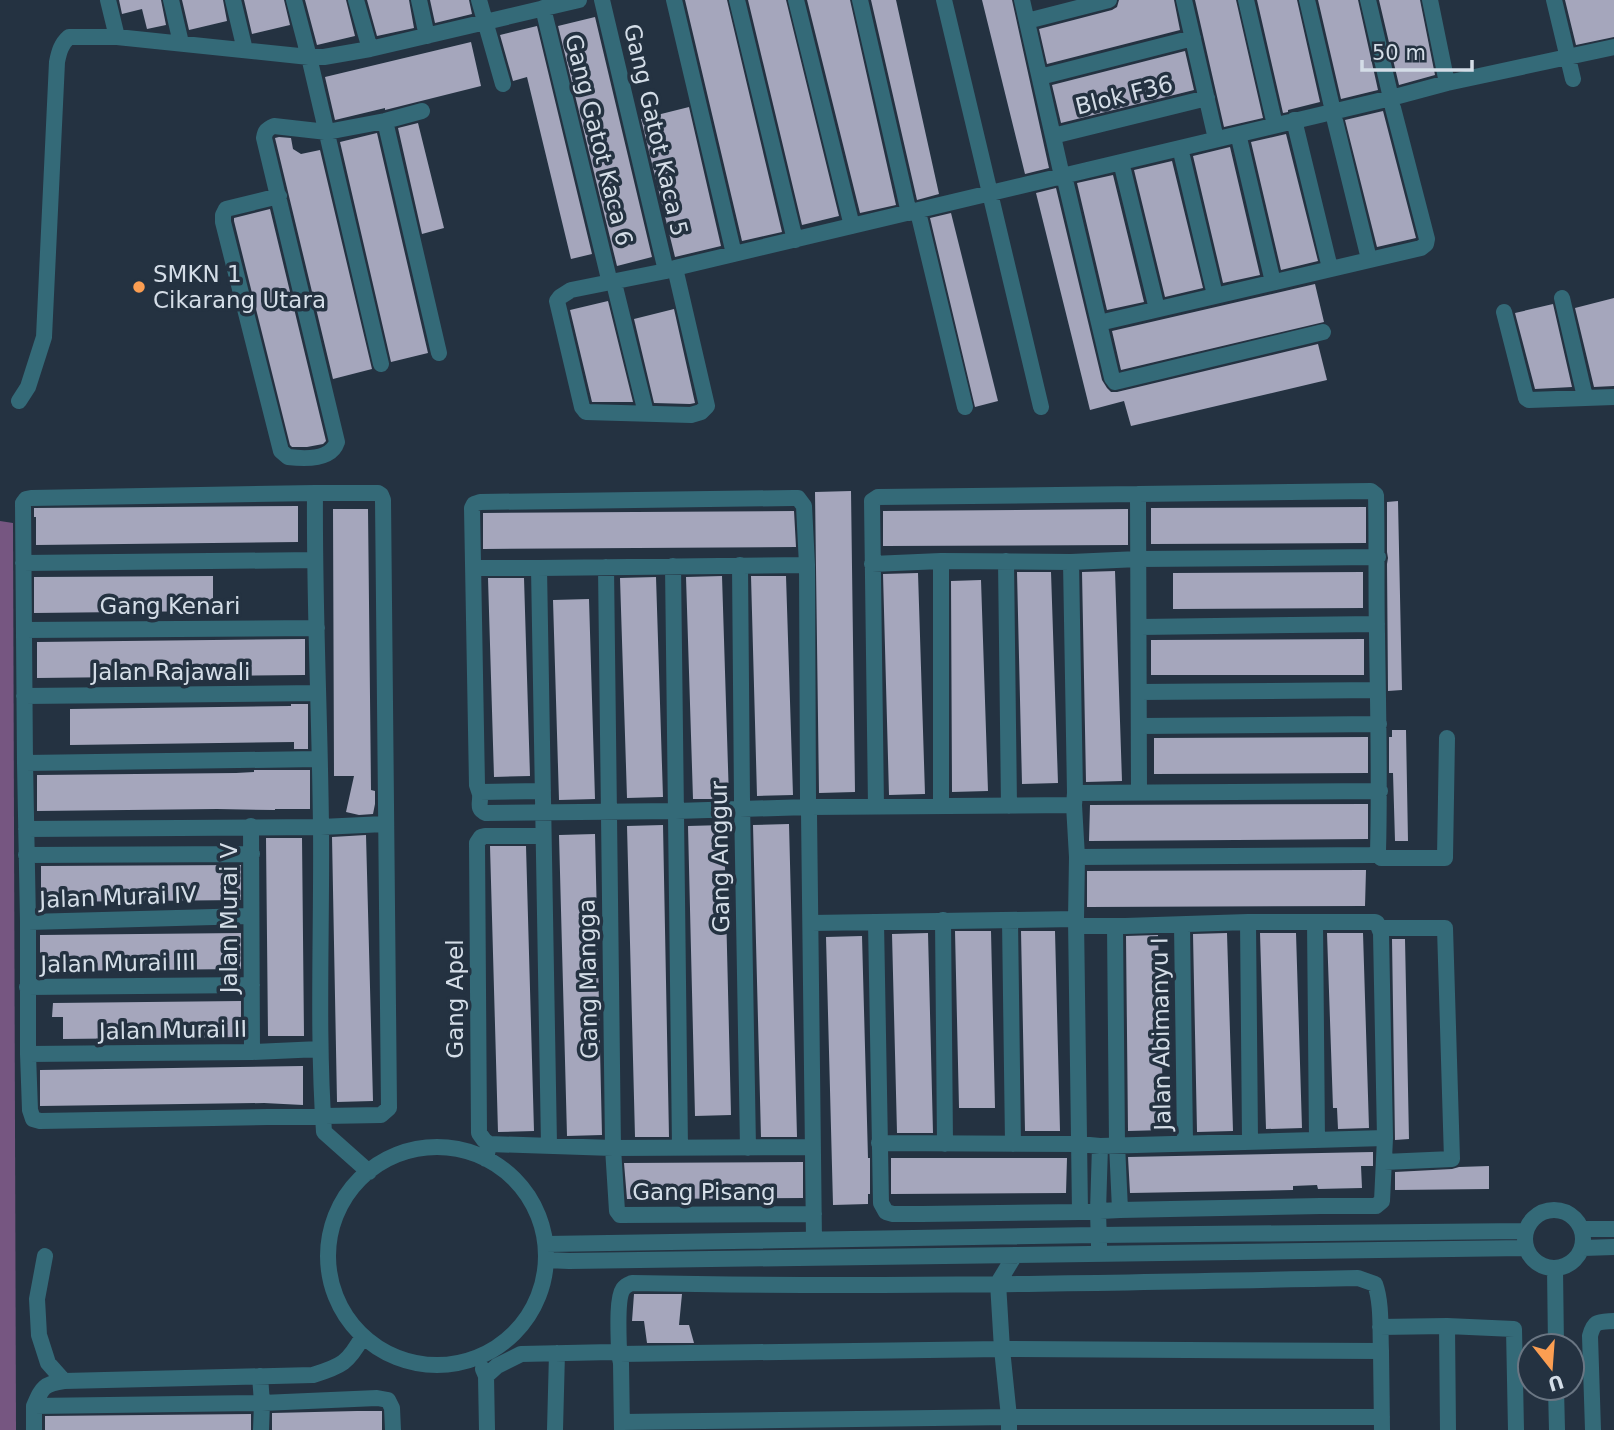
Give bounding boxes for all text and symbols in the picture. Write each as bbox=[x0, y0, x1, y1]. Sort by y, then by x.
street label: Gang Gatot Kaca 5 bbox=[619, 21, 693, 239]
scale bar bbox=[1362, 28, 1472, 72]
street label: Gang Gatot Kaca 6 bbox=[560, 31, 638, 249]
text: 50 m bbox=[1372, 41, 1426, 65]
street label: Blok F36 bbox=[1073, 70, 1175, 120]
place label: SMKN 1 Cikarang Utara bbox=[153, 261, 326, 313]
marker: SMKN 1 Cikarang Utara bbox=[131, 279, 147, 295]
street label: Gang Kenari bbox=[99, 593, 241, 619]
street label: Jalan Rajawali bbox=[90, 659, 251, 685]
street label: Gang Anggur bbox=[706, 780, 734, 933]
street label: Jalan Murai V bbox=[216, 842, 242, 995]
street label: Jalan Murai IV bbox=[37, 881, 197, 913]
street label: Gang Mangga bbox=[574, 899, 602, 1059]
street label: Jalan Abimanyu I bbox=[1146, 937, 1176, 1133]
street label: Gang Apel bbox=[442, 939, 468, 1059]
street label: Jalan Murai III bbox=[38, 949, 196, 977]
street label: Jalan Murai II bbox=[97, 1016, 247, 1044]
street label: Gang Pisang bbox=[632, 1179, 776, 1205]
north arrow bbox=[1516, 1332, 1586, 1402]
text: U bbox=[1545, 1370, 1567, 1396]

